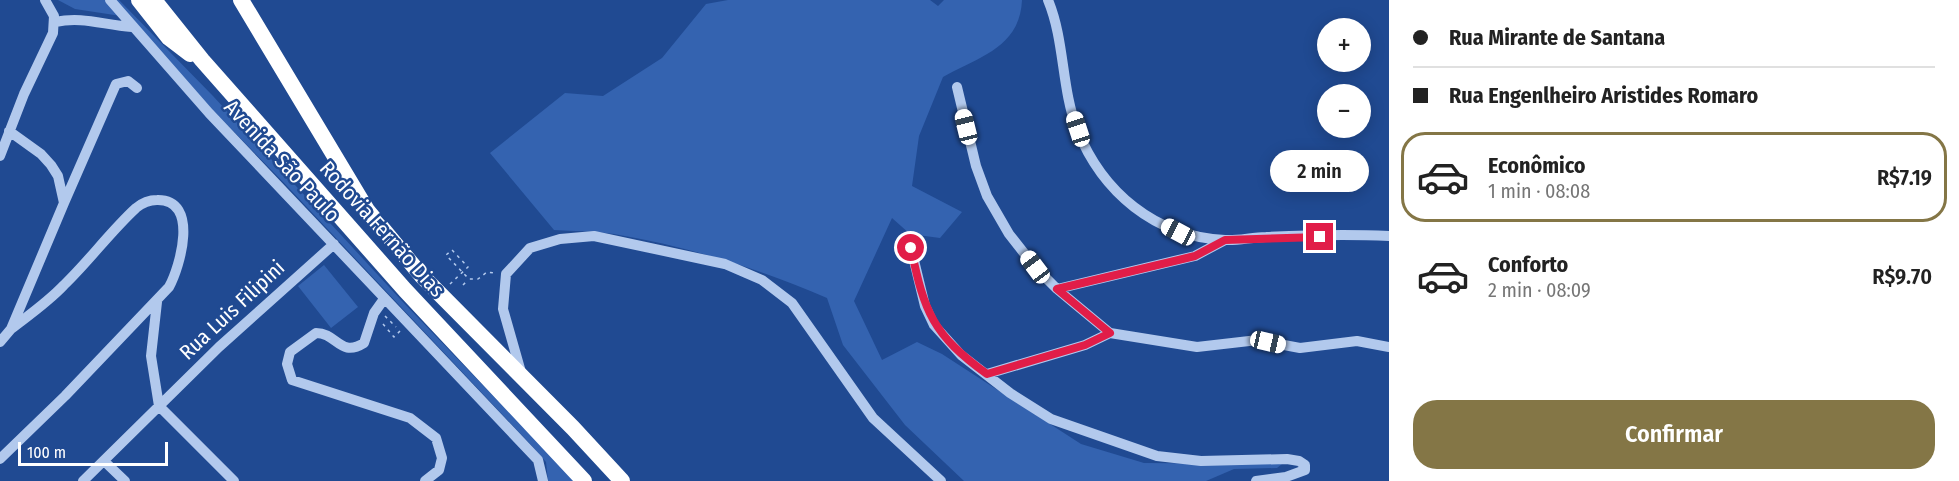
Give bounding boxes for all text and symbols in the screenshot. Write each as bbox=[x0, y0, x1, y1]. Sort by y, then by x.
map controls bbox=[1317, 18, 1371, 138]
button: + bbox=[1317, 18, 1371, 72]
text: Rua Mirante de Santana bbox=[1449, 24, 1665, 51]
text: Rua Engenlheiro Aristides Romaro bbox=[1449, 82, 1758, 109]
button: − bbox=[1317, 84, 1371, 138]
street label: Avenida São Paulo bbox=[219, 94, 345, 228]
car bbox=[953, 107, 979, 147]
car bbox=[1064, 109, 1092, 149]
callout: 2 min bbox=[1270, 150, 1370, 192]
icon: car bbox=[1416, 150, 1470, 204]
text: Econômico bbox=[1488, 152, 1586, 179]
street label: Rodovia Fernão Dias bbox=[314, 156, 450, 303]
text: 2 min bbox=[1297, 159, 1342, 183]
text: R$7.19 bbox=[1877, 164, 1932, 191]
text: 1 min · 08:08 bbox=[1488, 179, 1590, 203]
car bbox=[1158, 216, 1198, 248]
route end bbox=[1306, 223, 1333, 250]
route start bbox=[897, 234, 924, 261]
car bbox=[1017, 247, 1053, 287]
icon: car bbox=[1416, 249, 1470, 303]
text: Conforto bbox=[1488, 251, 1568, 278]
street label: Rua Luis Filipini bbox=[174, 255, 290, 365]
text: R$9.70 bbox=[1872, 263, 1932, 290]
text: 2 min · 08:09 bbox=[1488, 278, 1591, 302]
car bbox=[1248, 329, 1288, 355]
button: Confirmar bbox=[1413, 400, 1935, 469]
scale bar bbox=[18, 439, 168, 466]
text: 100 m bbox=[27, 443, 66, 462]

